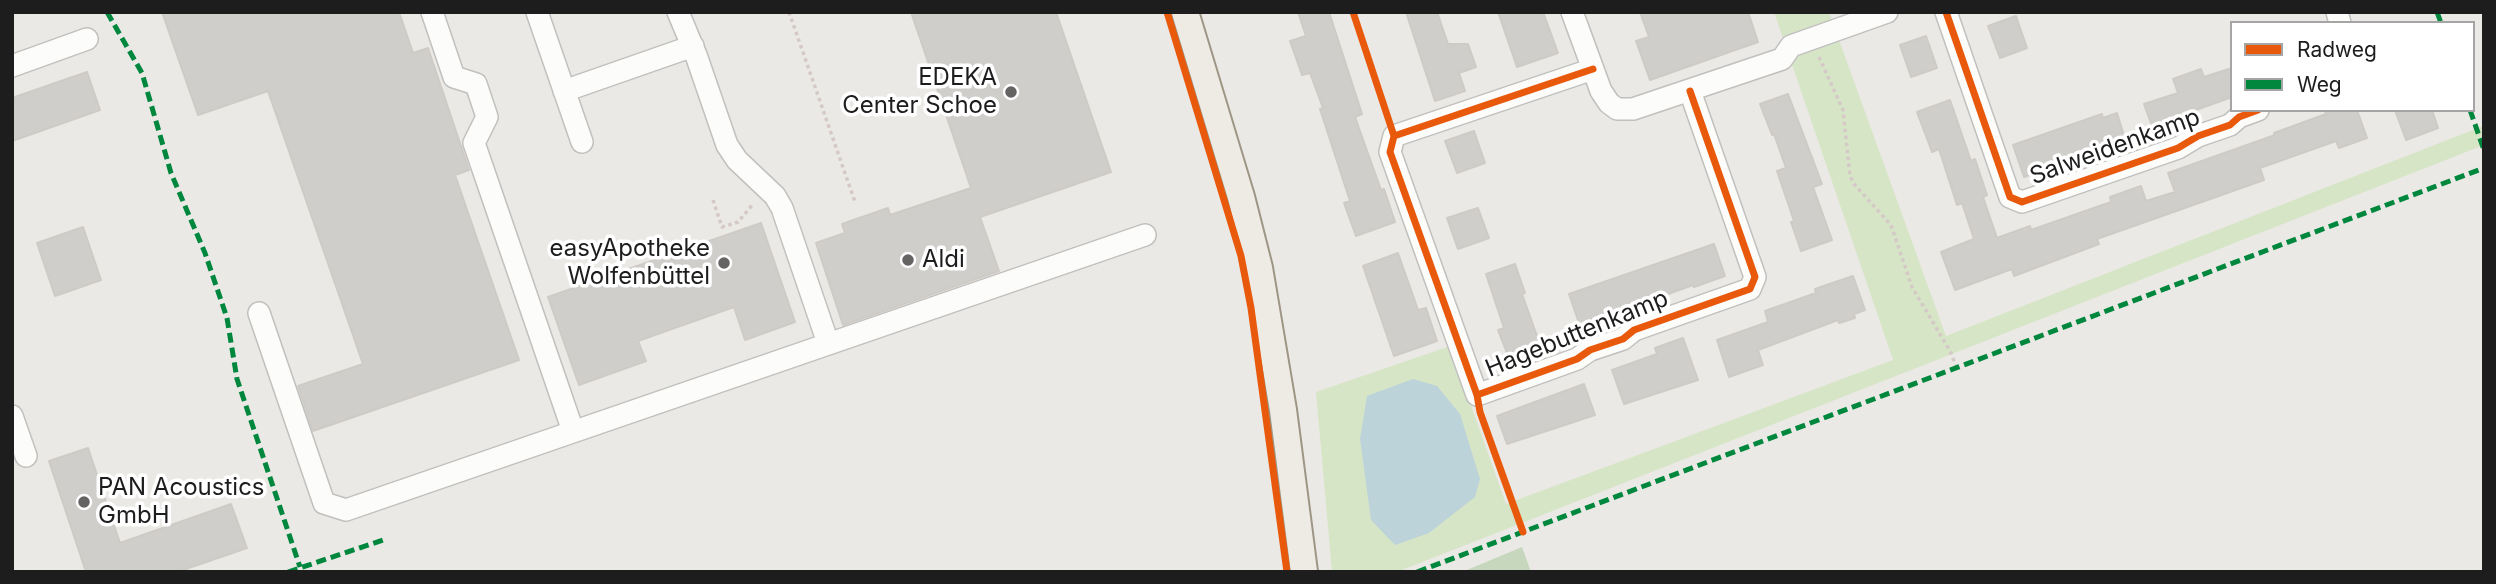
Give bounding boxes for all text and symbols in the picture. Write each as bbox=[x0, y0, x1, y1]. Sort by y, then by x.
legend bbox=[2230, 21, 2475, 112]
text: Radweg bbox=[2297, 37, 2377, 62]
place label: EDEKA Center Schoe bbox=[842, 64, 997, 120]
text: Weg bbox=[2297, 72, 2342, 97]
marker: EDEKA Center Schoe bbox=[1003, 84, 1019, 100]
street label: Salweidenkamp bbox=[2026, 103, 2204, 191]
place label: easyApotheke Wolfenbüttel bbox=[549, 235, 710, 291]
place label: Aldi bbox=[922, 246, 965, 274]
marker: Aldi bbox=[900, 252, 916, 268]
marker: easyApotheke Wolfenbüttel bbox=[716, 255, 732, 271]
street label: Hagebuttenkamp bbox=[1482, 284, 1672, 384]
place label: PAN Acoustics GmbH bbox=[98, 474, 265, 530]
marker: PAN Acoustics GmbH bbox=[76, 494, 92, 510]

